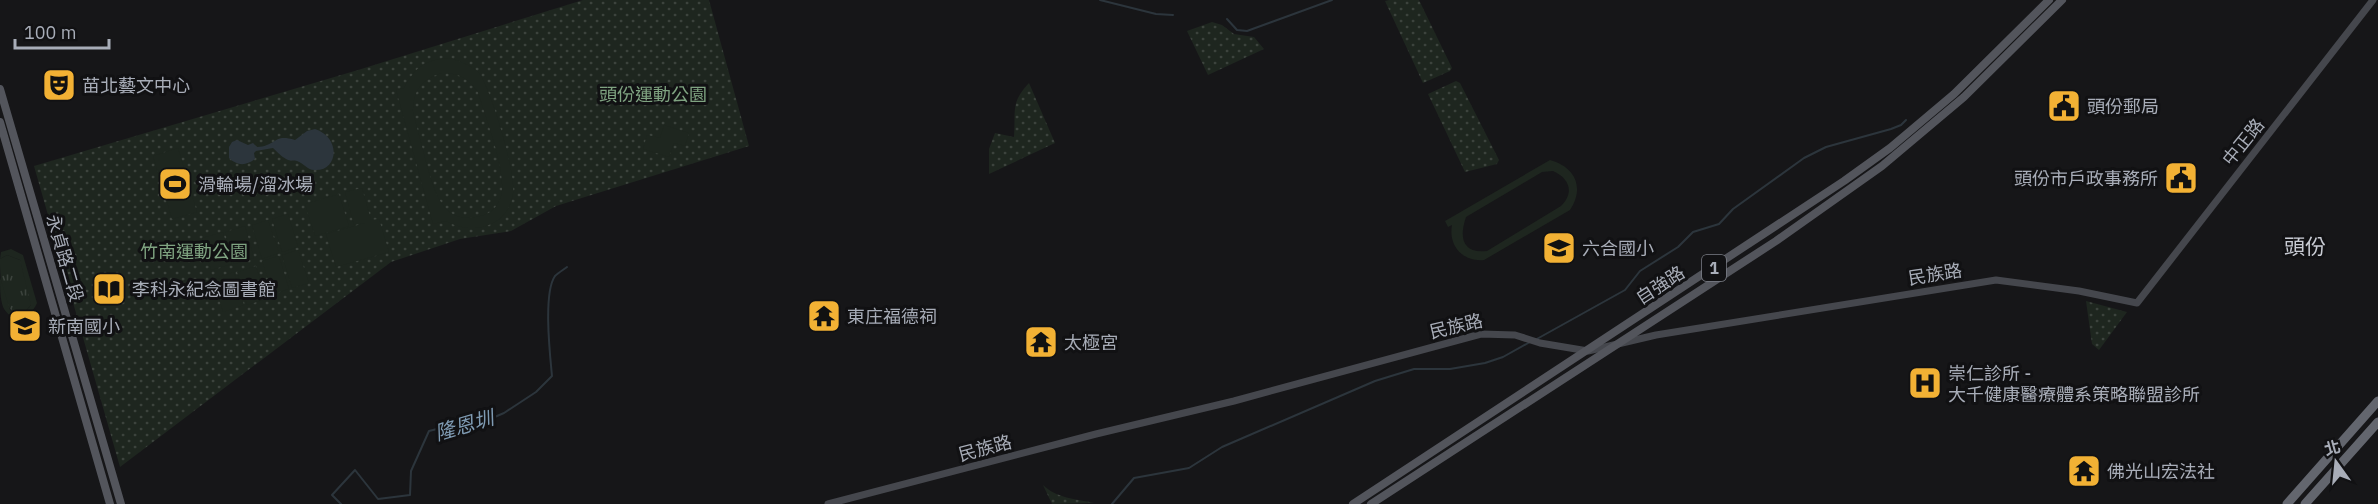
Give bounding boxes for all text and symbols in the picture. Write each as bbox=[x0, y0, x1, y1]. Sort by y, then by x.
scale bar bbox=[15, 12, 110, 50]
text: 100 m bbox=[24, 21, 76, 44]
theatre icon: 苗北藝文中心 bbox=[41, 67, 77, 103]
place label: 苗北藝文中心 bbox=[82, 74, 190, 97]
park label: 頭份運動公園 bbox=[599, 83, 707, 106]
public building icon: 頭份郵局 bbox=[2046, 88, 2082, 124]
place label: 頭份郵局 bbox=[2087, 95, 2159, 118]
street label: 中正路 bbox=[2217, 114, 2269, 170]
public building icon: 頭份市戶政事務所 bbox=[2163, 160, 2199, 196]
sports icon: 滑輪場/溜冰場 bbox=[157, 166, 193, 202]
place label: 頭份市戶政事務所 bbox=[2014, 167, 2158, 190]
place label: 滑輪場/溜冰場 bbox=[198, 173, 313, 196]
street label: 永貞路二段 bbox=[42, 212, 88, 304]
school or university icon: 六合國小 bbox=[1541, 230, 1577, 266]
district label: 頭份 bbox=[2284, 232, 2326, 260]
place label: 六合國小 bbox=[1582, 237, 1654, 260]
park label: 竹南運動公園 bbox=[140, 240, 248, 263]
road number: 1 bbox=[1702, 255, 1726, 281]
street label: 民族路 bbox=[1907, 258, 1963, 290]
street label: 自強路 bbox=[1631, 261, 1689, 309]
library icon: 李科永紀念圖書館 bbox=[91, 271, 127, 307]
place label: 李科永紀念圖書館 bbox=[132, 278, 276, 301]
temple icon: 東庄福德祠 bbox=[806, 298, 842, 334]
place label: 東庄福德祠 bbox=[847, 305, 937, 328]
school or university icon: 新南國小 bbox=[7, 308, 43, 344]
street label: 民族路 bbox=[1427, 309, 1485, 343]
place label: 新南國小 bbox=[48, 315, 120, 338]
temple icon: 太極宮 bbox=[1023, 324, 1059, 360]
place label: 太極宮 bbox=[1064, 331, 1118, 354]
place label: 崇仁診所 - 大千健康醫療體系策略聯盟診所 bbox=[1948, 362, 2200, 406]
hospital icon: 崇仁診所 - 大千健康醫療體系策略聯盟診所 bbox=[1907, 365, 1943, 401]
water label: 隆恩圳 bbox=[431, 403, 499, 446]
street label: 民族路 bbox=[956, 430, 1014, 466]
north arrow bbox=[2306, 432, 2366, 492]
text: 北 bbox=[2322, 436, 2342, 459]
temple icon: 佛光山宏法社 bbox=[2066, 453, 2102, 489]
place label: 佛光山宏法社 bbox=[2107, 460, 2215, 483]

